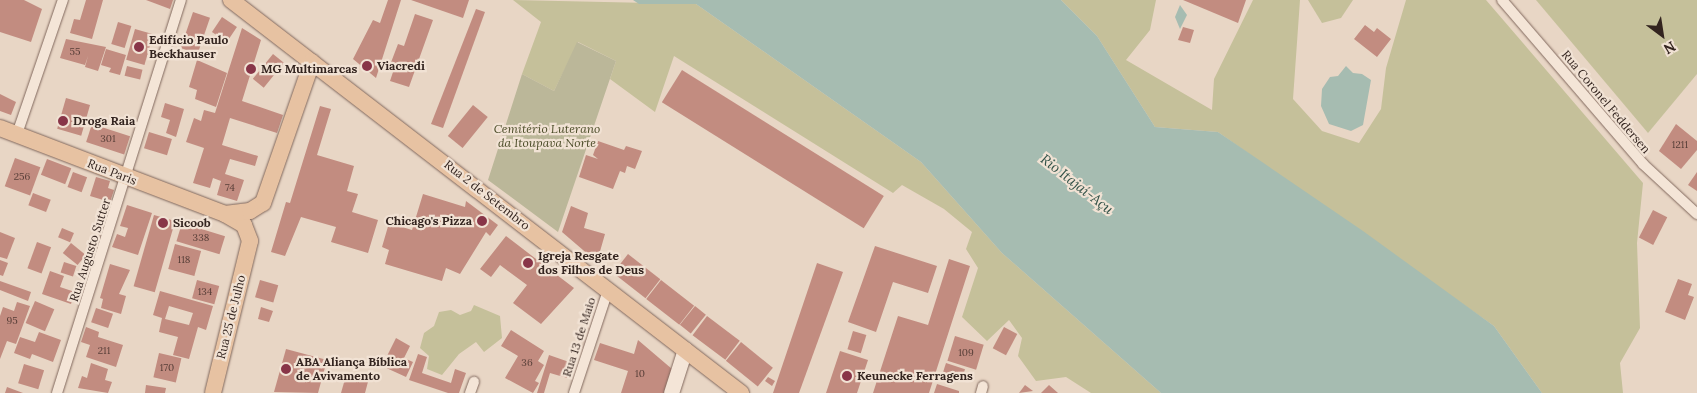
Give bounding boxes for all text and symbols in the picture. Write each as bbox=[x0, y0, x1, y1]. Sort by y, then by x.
north arrow bbox=[1637, 10, 1687, 60]
place label: Edifício Paulo Beckhauser bbox=[149, 33, 228, 61]
text: N bbox=[1660, 37, 1679, 58]
marker: Edifício Paulo Beckhauser bbox=[133, 41, 145, 53]
house number: 55 bbox=[70, 46, 80, 58]
street label: Rua Coronel Feddersen bbox=[1559, 48, 1653, 156]
place label: Viacredi bbox=[377, 59, 425, 73]
marker: Viacredi bbox=[361, 60, 373, 72]
place label: MG Multimarcas bbox=[261, 62, 357, 76]
marker: MG Multimarcas bbox=[245, 63, 257, 75]
place label: Droga Raia bbox=[73, 114, 135, 128]
marker: Droga Raia bbox=[57, 115, 69, 127]
park label: Cemitério Luterano da Itoupava Norte bbox=[494, 122, 600, 150]
house number: 301 bbox=[100, 133, 116, 145]
house number: 1211 bbox=[1672, 139, 1688, 151]
water label: Rio Itajaí-Açu bbox=[1037, 150, 1117, 218]
street label: Rua Paris bbox=[85, 156, 139, 188]
street label: Rua 2 de Setembro bbox=[441, 157, 533, 233]
house number: 256 bbox=[14, 171, 30, 183]
house number: 74 bbox=[225, 182, 235, 194]
street label: Rua Augusto Sutter bbox=[66, 196, 114, 304]
place label: Chicago's Pizza bbox=[385, 214, 472, 228]
marker: Chicago's Pizza bbox=[476, 215, 488, 227]
place label: Sicoob bbox=[173, 216, 211, 230]
marker: Sicoob bbox=[157, 217, 169, 229]
house number: 338 bbox=[193, 232, 209, 244]
place label: Igreja Resgate dos Filhos de Deus bbox=[538, 249, 644, 277]
house number: 118 bbox=[178, 254, 190, 266]
marker: Igreja Resgate dos Filhos de Deus bbox=[522, 257, 534, 269]
street label: Rua 25 de Julho bbox=[214, 273, 248, 361]
house number: 134 bbox=[198, 286, 212, 298]
street label: Rua 13 de Maio bbox=[559, 295, 599, 379]
house number: 95 bbox=[6, 315, 18, 327]
house number: 211 bbox=[98, 345, 110, 357]
house number: 109 bbox=[958, 347, 974, 359]
place label: ABA Aliança Bíblica de Avivamento bbox=[296, 355, 407, 383]
house number: 36 bbox=[521, 357, 533, 369]
house number: 170 bbox=[160, 362, 174, 374]
marker: ABA Aliança Bíblica de Avivamento bbox=[280, 363, 292, 375]
house number: 10 bbox=[635, 368, 645, 380]
place label: Keunecke Ferragens bbox=[857, 369, 973, 383]
marker: Keunecke Ferragens bbox=[841, 370, 853, 382]

